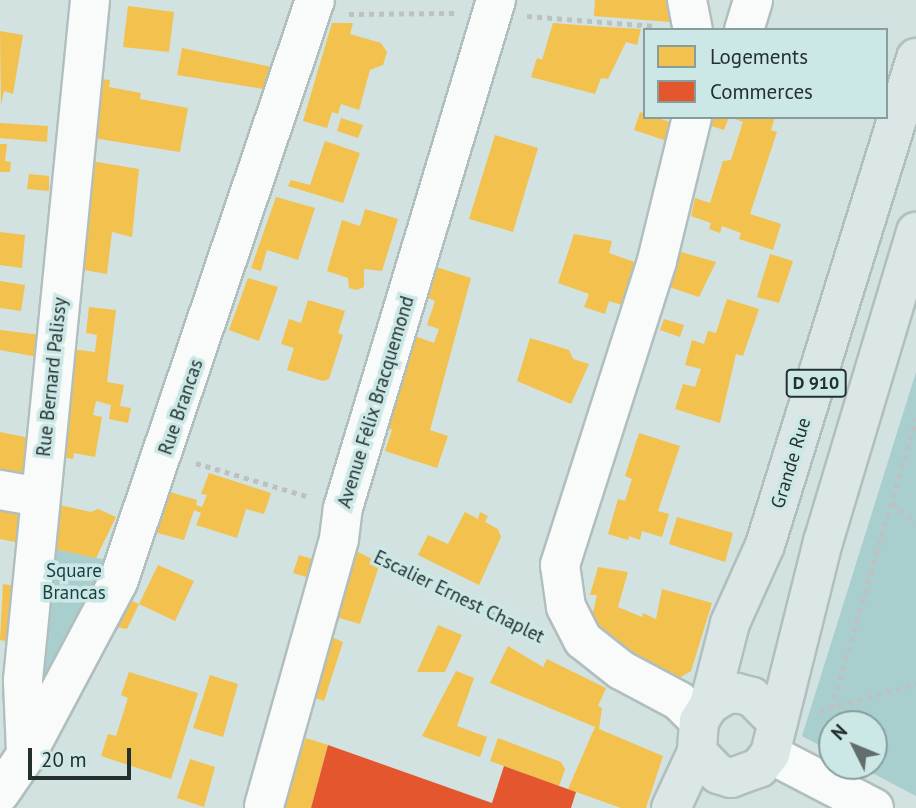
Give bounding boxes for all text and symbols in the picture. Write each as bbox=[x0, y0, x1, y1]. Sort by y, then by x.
legend bbox=[643, 28, 888, 119]
text: Logements bbox=[710, 43, 808, 70]
text: Commerces bbox=[710, 78, 813, 105]
street label: Avenue Félix Bracquemond bbox=[333, 293, 419, 511]
street label: Rue Bernard Palissy bbox=[32, 296, 72, 458]
street label: Rue Brancas bbox=[154, 356, 208, 458]
road number: D 910 bbox=[784, 368, 848, 398]
street label: Grande Rue bbox=[766, 415, 816, 511]
street label: Escalier Ernest Chaplet bbox=[370, 546, 548, 648]
park label: Square Brancas bbox=[42, 560, 106, 604]
north arrow bbox=[818, 710, 888, 780]
text: N bbox=[826, 719, 852, 745]
scale bar bbox=[32, 734, 135, 778]
text: 20 m bbox=[41, 746, 87, 773]

